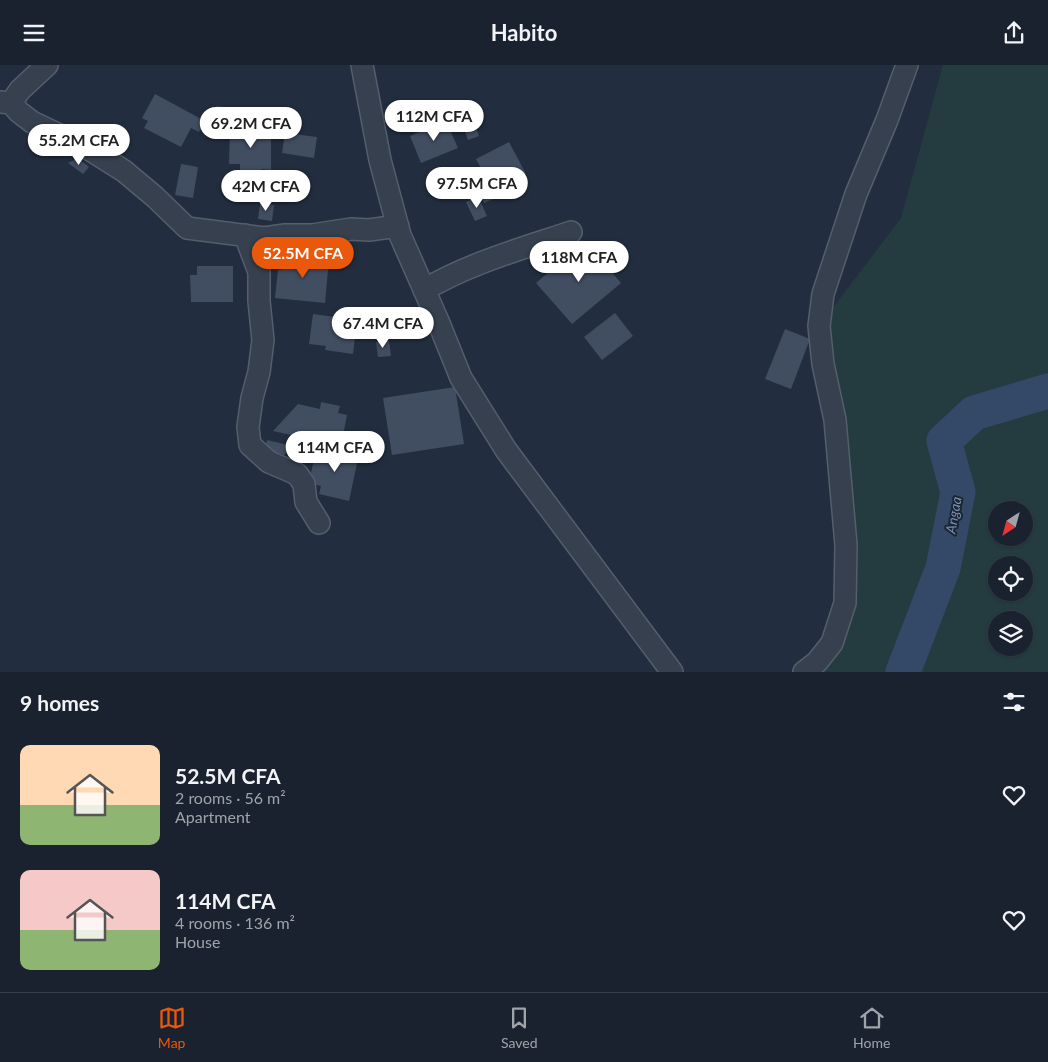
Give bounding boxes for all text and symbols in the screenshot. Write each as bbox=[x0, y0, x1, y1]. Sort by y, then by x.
icon: menu bbox=[20, 19, 48, 47]
text: Habito bbox=[491, 19, 557, 46]
icon: share bbox=[1000, 19, 1028, 47]
pin: 112M CFA bbox=[382, 99, 486, 142]
text: 112M CFA bbox=[396, 106, 472, 125]
pin: 69.2M CFA bbox=[194, 107, 308, 149]
text: 69.2M CFA bbox=[211, 113, 291, 132]
pin: 55.2M CFA bbox=[22, 123, 136, 166]
text: 55.2M CFA bbox=[39, 130, 119, 149]
pin: 97.5M CFA bbox=[420, 167, 534, 209]
pin: 42M CFA bbox=[220, 169, 312, 212]
text: 97.5M CFA bbox=[437, 173, 517, 192]
text: 42M CFA bbox=[232, 176, 300, 195]
pin: 52.5M CFA bbox=[246, 237, 360, 279]
pin: 118M CFA bbox=[527, 241, 631, 283]
text: 52.5M CFA bbox=[263, 243, 343, 262]
text: 118M CFA bbox=[541, 247, 617, 266]
pin: 67.4M CFA bbox=[326, 307, 440, 349]
text: 67.4M CFA bbox=[343, 313, 423, 332]
pin: 114M CFA bbox=[283, 431, 387, 473]
text: 114M CFA bbox=[297, 437, 373, 456]
water label: Angaa bbox=[941, 495, 965, 536]
north arrow bbox=[988, 501, 1032, 546]
map controls bbox=[988, 501, 1033, 656]
button: locate bbox=[988, 556, 1033, 601]
button: layers bbox=[988, 611, 1033, 656]
icon: filters bbox=[1000, 688, 1028, 716]
text: 9 homes bbox=[20, 690, 99, 715]
text: 52.5M CFA bbox=[175, 763, 281, 788]
icon: home bbox=[60, 765, 120, 825]
icon: heart bbox=[1000, 781, 1028, 809]
text: 2 rooms · 56 m² bbox=[175, 788, 286, 807]
text: Apartment bbox=[175, 807, 250, 826]
text: 114M CFA bbox=[175, 888, 276, 913]
icon: home bbox=[60, 890, 120, 950]
icon: heart bbox=[1000, 906, 1028, 934]
text: 4 rooms · 136 m² bbox=[175, 913, 295, 932]
text: House bbox=[175, 932, 220, 951]
tab: Map bbox=[158, 1004, 186, 1051]
tab: Saved bbox=[501, 1004, 538, 1051]
tab: Home bbox=[853, 1004, 890, 1051]

